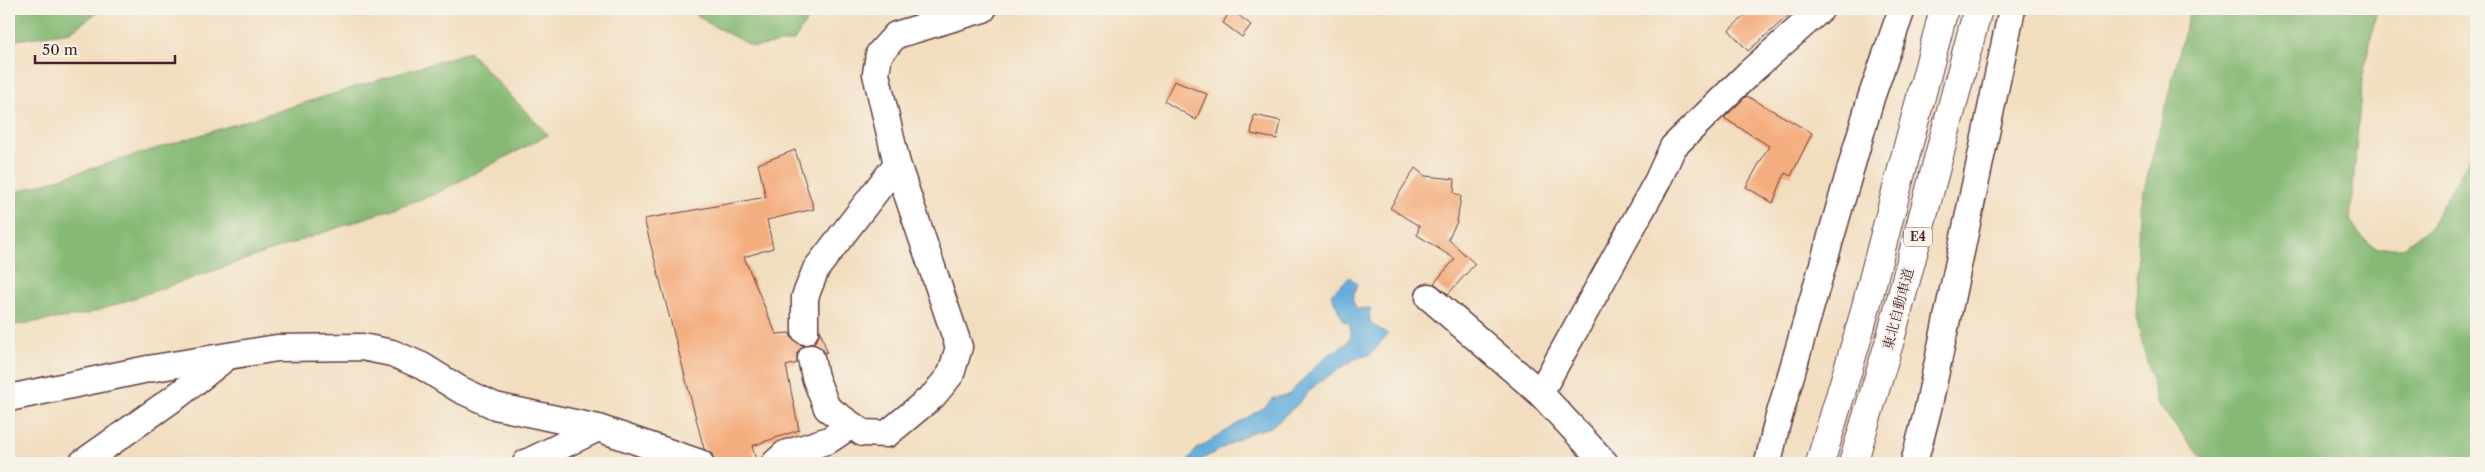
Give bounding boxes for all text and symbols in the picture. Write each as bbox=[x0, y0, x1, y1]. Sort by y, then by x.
scale bar bbox=[35, 32, 175, 64]
text: 50 m bbox=[42, 40, 78, 59]
road number: E4 bbox=[1904, 228, 1932, 246]
street label: 東北自動車道 bbox=[1878, 266, 1918, 352]

